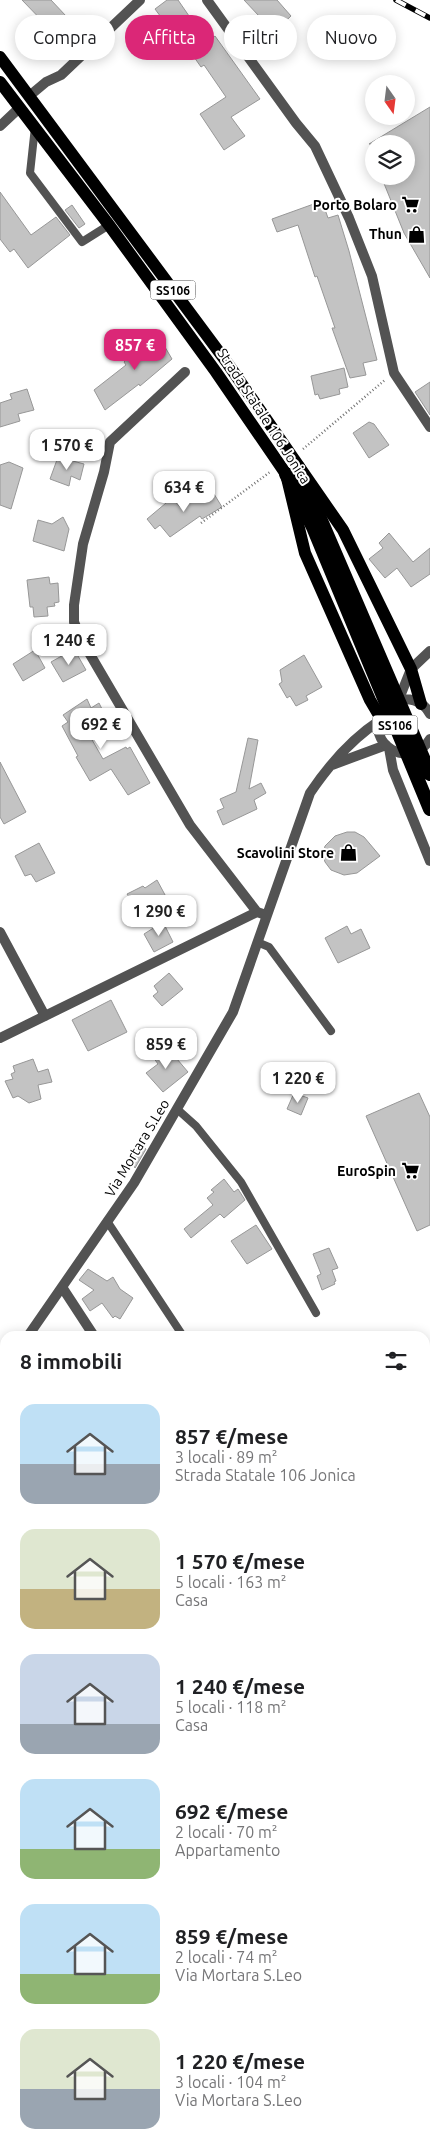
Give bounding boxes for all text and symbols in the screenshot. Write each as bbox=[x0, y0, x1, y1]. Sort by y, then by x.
chip: Compra bbox=[15, 15, 115, 60]
chip: Affitta bbox=[125, 15, 214, 60]
chip: Filtri bbox=[224, 15, 297, 60]
chip: Nuovo bbox=[307, 15, 396, 60]
north arrow bbox=[365, 75, 415, 125]
map controls bbox=[365, 75, 415, 185]
button: layers bbox=[365, 135, 415, 185]
supermarket icon: Porto Bolaro bbox=[401, 195, 421, 215]
place label: Porto Bolaro bbox=[313, 197, 397, 213]
shop icon: Thun bbox=[406, 224, 426, 244]
place label: Thun bbox=[369, 226, 402, 242]
road number: SS106 bbox=[150, 280, 196, 300]
pin: 857 € bbox=[100, 328, 170, 371]
text: 857 € bbox=[115, 336, 155, 354]
street label: Strada Statale 106 Jonica bbox=[214, 345, 314, 487]
pin: 1 570 € bbox=[21, 428, 113, 471]
text: 1 570 € bbox=[41, 436, 93, 454]
pin: 634 € bbox=[149, 470, 219, 513]
text: 634 € bbox=[164, 478, 204, 496]
pin: 1 240 € bbox=[23, 624, 115, 666]
text: 1 240 € bbox=[43, 631, 95, 649]
pin: 692 € bbox=[66, 708, 136, 750]
text: 692 € bbox=[81, 715, 121, 733]
road number: SS106 bbox=[372, 716, 418, 734]
shop icon: Scavolini Store bbox=[338, 843, 358, 863]
place label: Scavolini Store bbox=[237, 845, 334, 861]
pin: 1 290 € bbox=[113, 894, 205, 937]
text: 1 290 € bbox=[133, 902, 185, 920]
pin: 859 € bbox=[131, 1028, 201, 1070]
text: 859 € bbox=[146, 1035, 186, 1053]
pin: 1 220 € bbox=[252, 1062, 344, 1104]
text: 1 220 € bbox=[272, 1069, 324, 1087]
street label: Via Mortara S.Leo bbox=[102, 1096, 172, 1200]
supermarket icon: EuroSpin bbox=[400, 1161, 420, 1181]
place label: EuroSpin bbox=[337, 1163, 396, 1179]
icon: filters bbox=[382, 1347, 410, 1375]
text: 8 immobili bbox=[20, 1349, 122, 1373]
icon: home bbox=[60, 1424, 120, 1484]
text: 857 €/mese bbox=[175, 1424, 288, 1448]
text: 3 locali · 89 m² bbox=[175, 1448, 277, 1466]
text: Strada Statale 106 Jonica bbox=[175, 1466, 356, 1484]
icon: home bbox=[60, 1549, 120, 1609]
text: 1 570 €/mese bbox=[175, 1549, 305, 1573]
text: 5 locali · 163 m² bbox=[175, 1573, 287, 1591]
text: Casa bbox=[175, 1591, 208, 1609]
icon: home bbox=[60, 1674, 120, 1734]
text: 1 240 €/mese bbox=[175, 1674, 305, 1698]
text: 5 locali · 118 m² bbox=[175, 1698, 287, 1716]
text: Casa bbox=[175, 1716, 208, 1734]
icon: home bbox=[60, 1799, 120, 1859]
text: 692 €/mese bbox=[175, 1799, 288, 1823]
text: 2 locali · 70 m² bbox=[175, 1823, 277, 1841]
text: Appartamento bbox=[175, 1841, 280, 1859]
icon: home bbox=[60, 1924, 120, 1984]
text: 859 €/mese bbox=[175, 1924, 288, 1948]
text: 2 locali · 74 m² bbox=[175, 1948, 277, 1966]
text: Via Mortara S.Leo bbox=[175, 1966, 302, 1984]
icon: home bbox=[60, 2049, 120, 2109]
text: 1 220 €/mese bbox=[175, 2049, 305, 2073]
text: 3 locali · 104 m² bbox=[175, 2073, 287, 2091]
text: Via Mortara S.Leo bbox=[175, 2091, 302, 2109]

